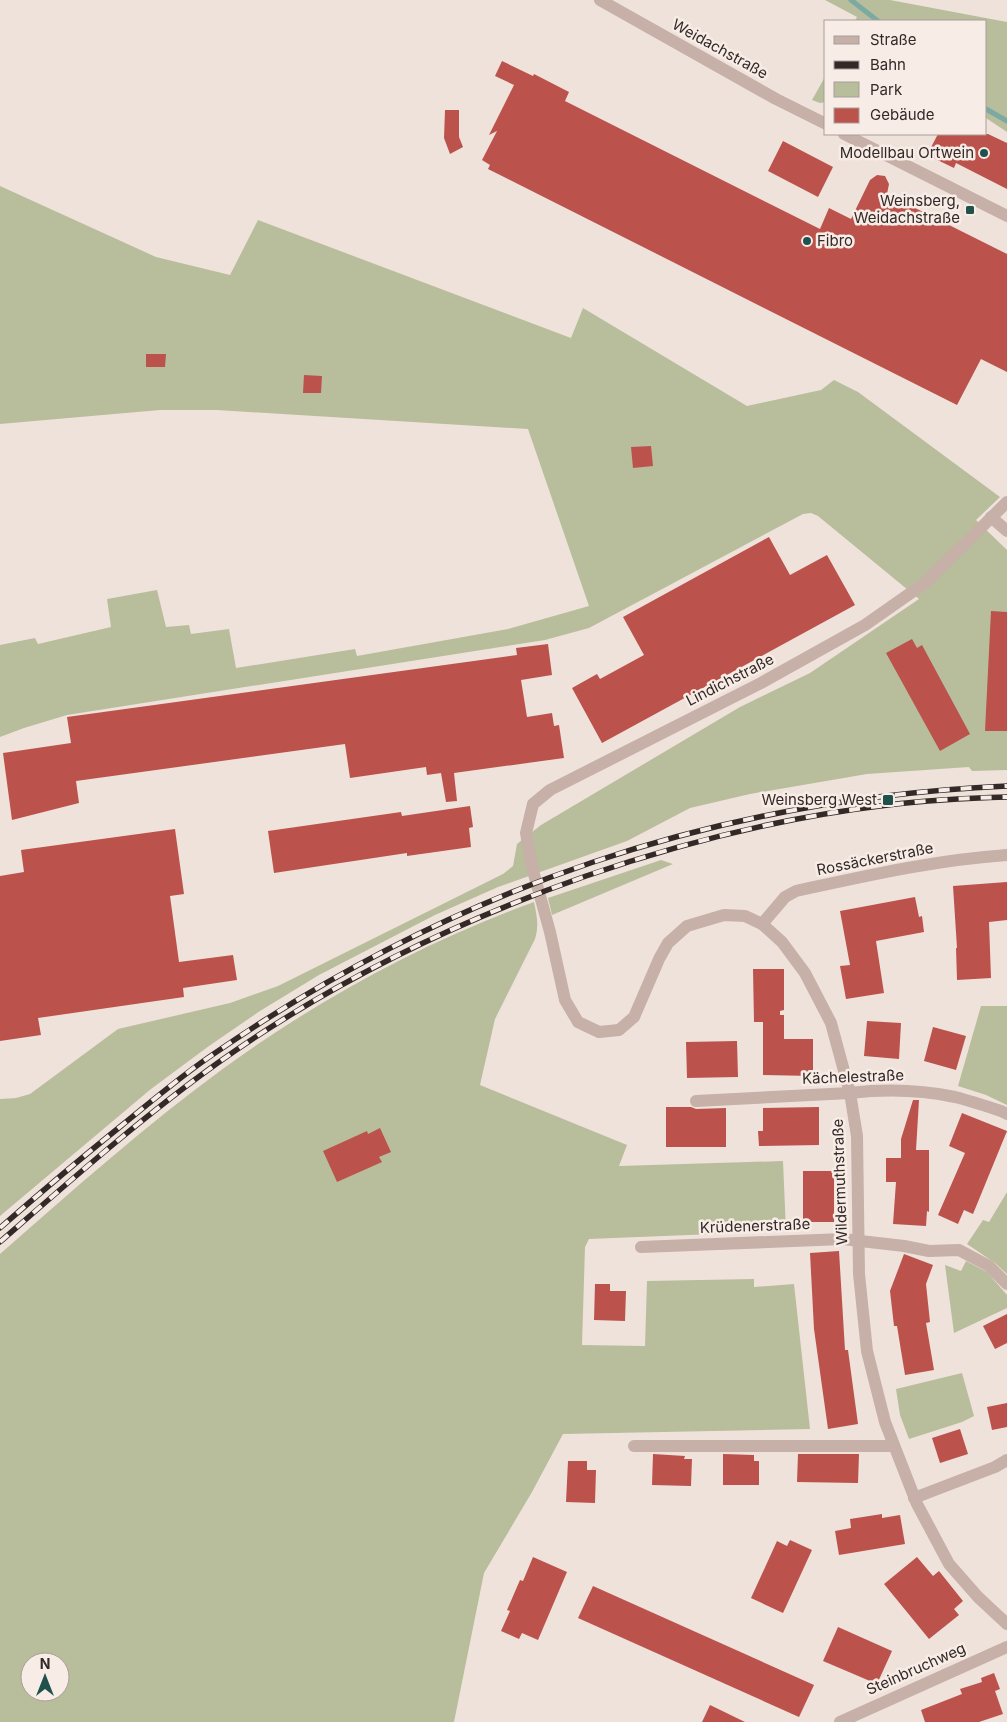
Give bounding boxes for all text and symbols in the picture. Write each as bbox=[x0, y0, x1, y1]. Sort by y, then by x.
street label: Weidachstraße bbox=[669, 14, 771, 83]
legend bbox=[824, 20, 987, 135]
text: Straße bbox=[870, 30, 917, 49]
text: Bahn bbox=[870, 55, 906, 74]
text: Park bbox=[870, 80, 903, 99]
text: Gebäude bbox=[870, 105, 935, 124]
place label: Modellbau Ortwein bbox=[840, 143, 974, 162]
marker: Modellbau Ortwein bbox=[978, 147, 990, 159]
place label: Weinsberg, Weidachstraße bbox=[854, 191, 960, 227]
marker: Weinsberg, Weidachstraße bbox=[964, 204, 976, 216]
place label: Fibro bbox=[817, 231, 853, 250]
marker: Fibro bbox=[801, 235, 813, 247]
street label: Lindichstraße bbox=[683, 649, 777, 710]
place label: Weinsberg West bbox=[761, 790, 877, 809]
marker: Weinsberg West bbox=[881, 793, 895, 807]
street label: Rossäckerstraße bbox=[815, 838, 935, 879]
street label: Kächelestraße bbox=[802, 1065, 904, 1088]
street label: Wildermuthstraße bbox=[828, 1118, 851, 1246]
street label: Krüdenerstraße bbox=[699, 1214, 811, 1237]
street label: Steinbruchweg bbox=[863, 1638, 968, 1699]
north arrow bbox=[20, 1652, 70, 1702]
text: N bbox=[40, 1655, 50, 1672]

